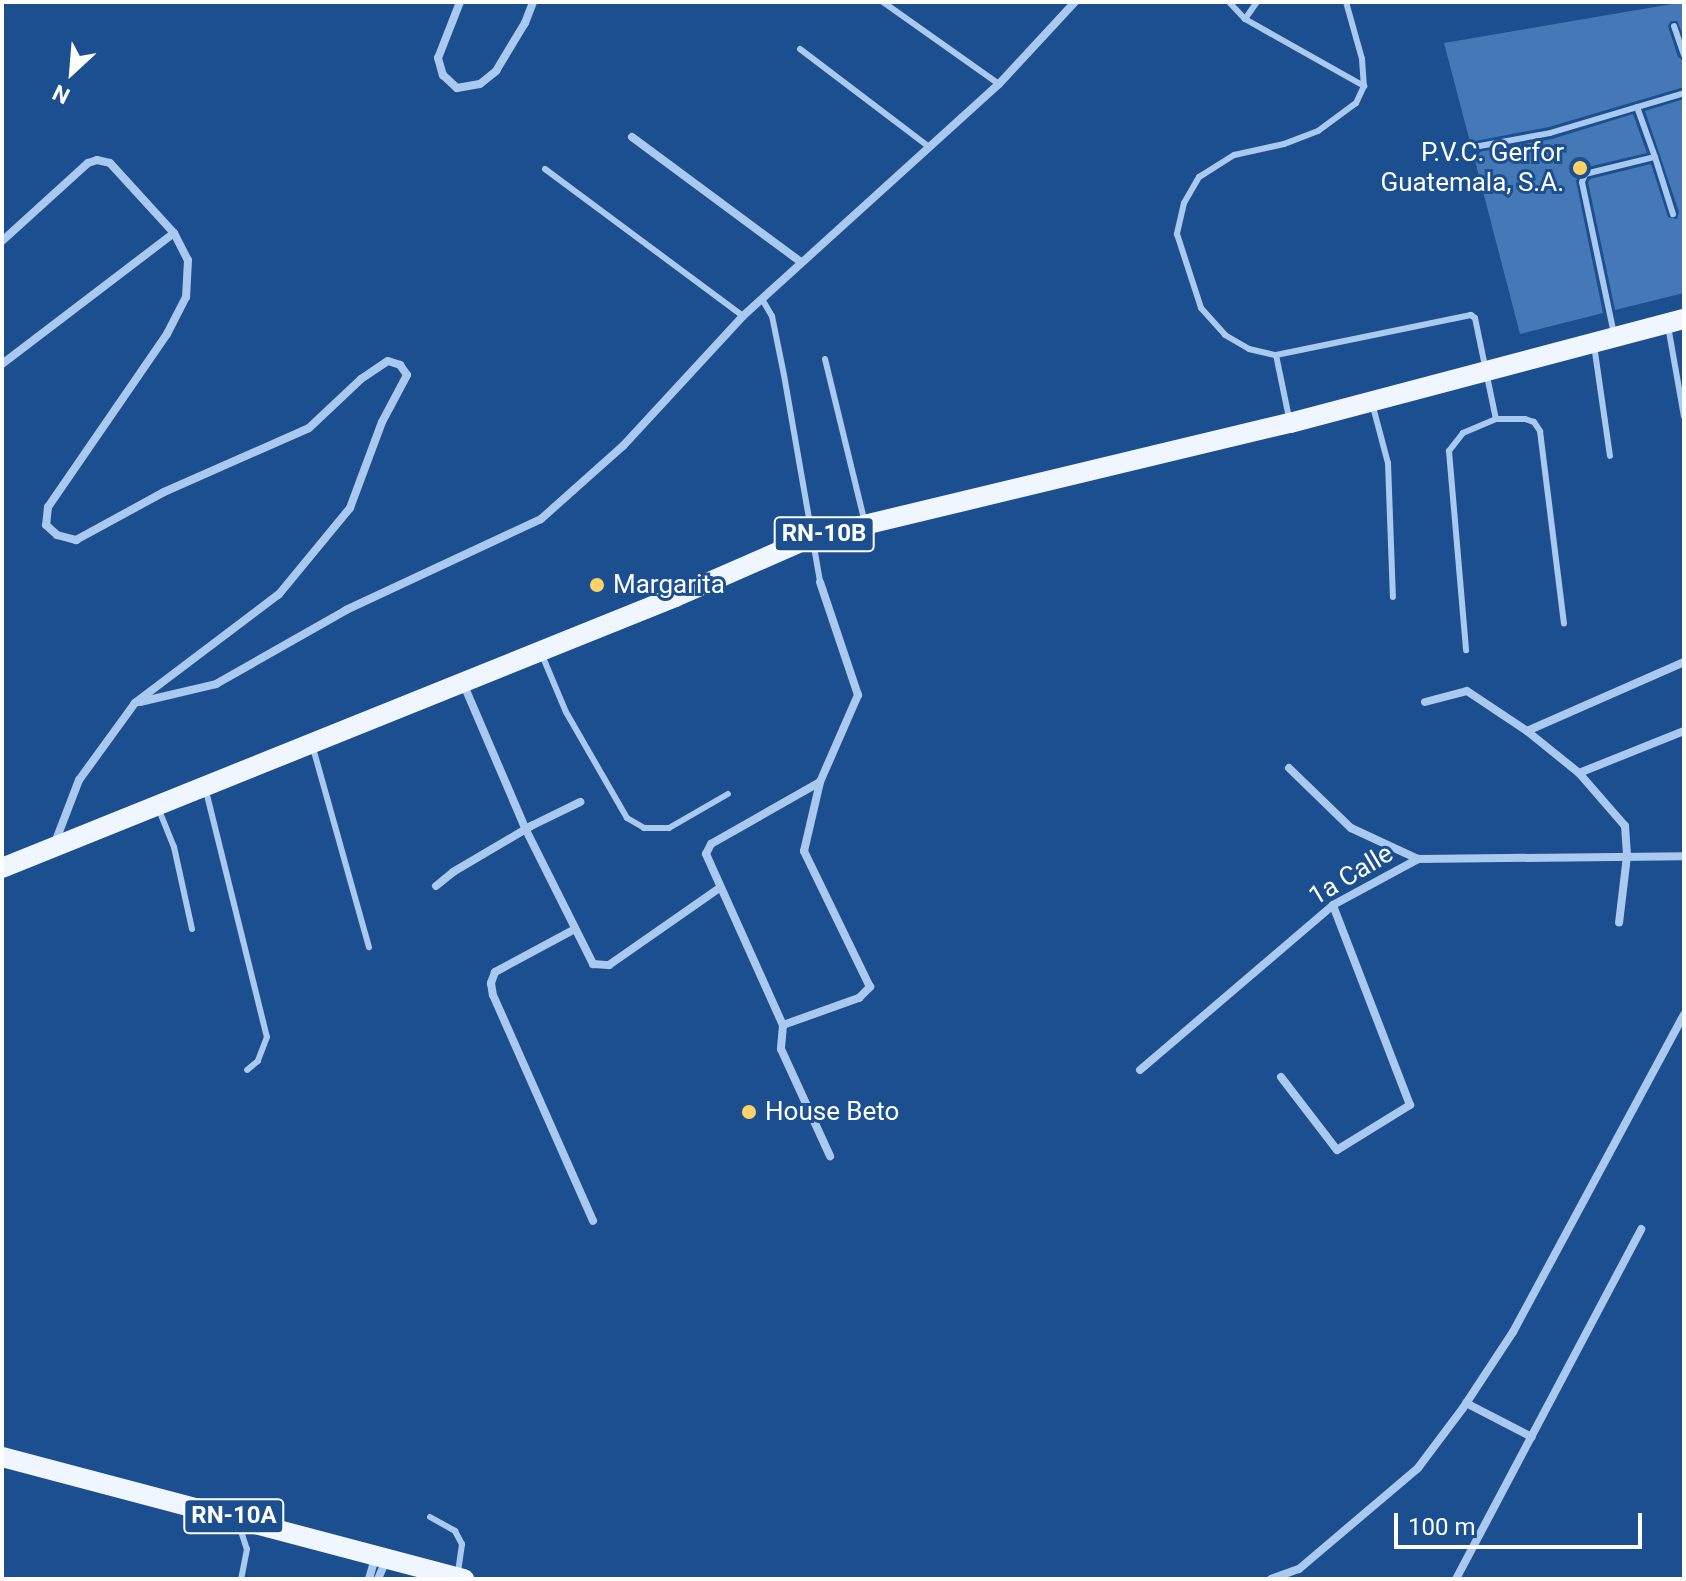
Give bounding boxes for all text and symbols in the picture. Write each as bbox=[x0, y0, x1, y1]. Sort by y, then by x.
north arrow bbox=[32, 32, 112, 112]
text: N bbox=[49, 79, 74, 109]
place label: P.V.C. Gerfor Guatemala, S.A. bbox=[1380, 137, 1564, 198]
marker: P.V.C. Gerfor Guatemala, S.A. bbox=[1571, 159, 1589, 177]
road number: RN-10B bbox=[772, 514, 876, 554]
place label: Margarita bbox=[613, 569, 725, 601]
marker: Margarita bbox=[588, 576, 606, 594]
street label: 1a Calle bbox=[1303, 838, 1399, 912]
place label: House Beto bbox=[765, 1096, 899, 1128]
marker: House Beto bbox=[740, 1103, 758, 1121]
road number: RN-10A bbox=[182, 1496, 286, 1536]
scale bar bbox=[1398, 1497, 1646, 1547]
text: 100 m bbox=[1408, 1513, 1475, 1541]

